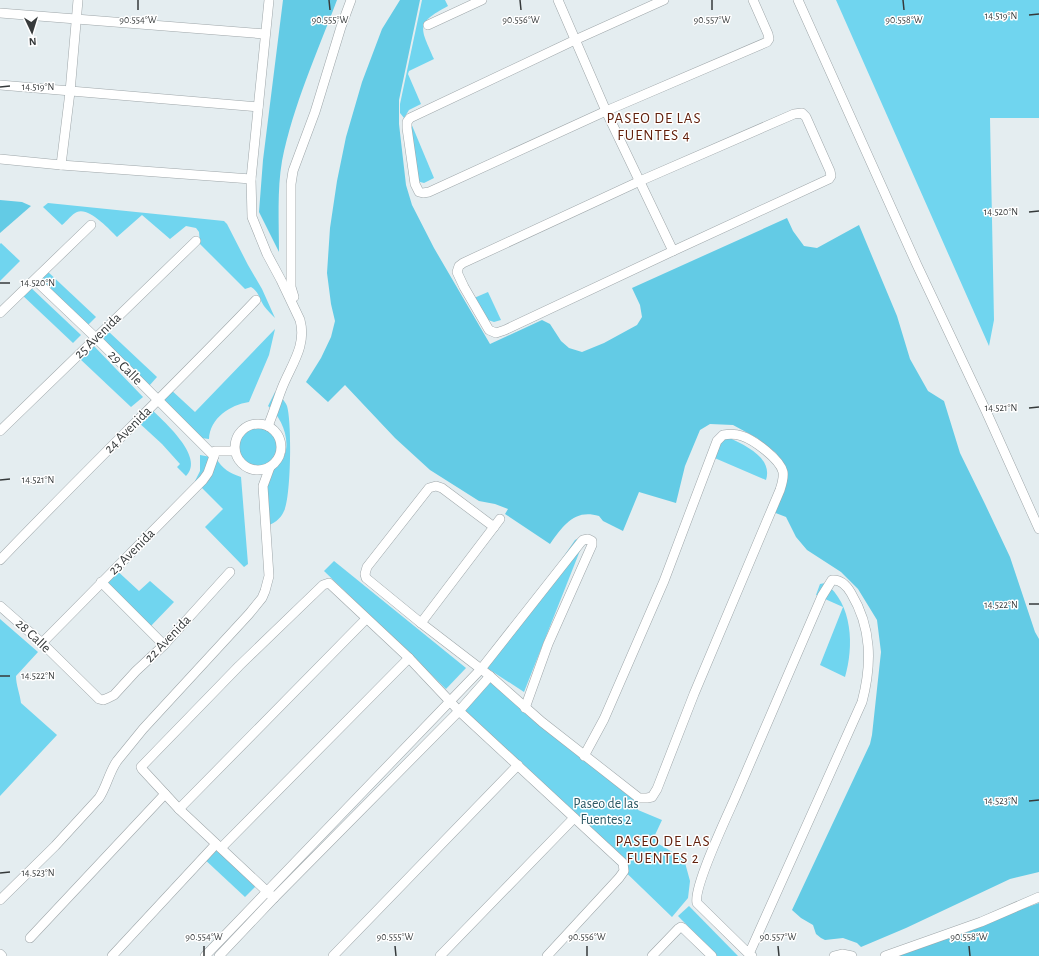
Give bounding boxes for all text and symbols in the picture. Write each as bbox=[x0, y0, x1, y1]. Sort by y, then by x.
text: 14.519°N bbox=[985, 11, 1017, 21]
north arrow bbox=[12, 12, 52, 52]
text: 90.554°W bbox=[119, 15, 157, 25]
text: 90.555°W bbox=[312, 15, 348, 25]
text: 90.556°W bbox=[502, 15, 540, 25]
text: 90.557°W bbox=[694, 15, 730, 25]
text: 90.558°W bbox=[885, 15, 923, 25]
text: N bbox=[28, 36, 37, 47]
text: 14.519°N bbox=[22, 82, 54, 92]
district label: PASEO DE LAS FUENTES 4 bbox=[606, 111, 702, 143]
text: 14.520°N bbox=[984, 207, 1018, 217]
text: 14.520°N bbox=[21, 278, 55, 288]
street label: 25 Avenida bbox=[72, 310, 124, 361]
street label: 29 Calle bbox=[105, 348, 145, 388]
text: 14.521°N bbox=[985, 403, 1017, 413]
street label: 24 Avenida bbox=[102, 404, 154, 456]
text: 14.521°N bbox=[22, 475, 54, 485]
street label: 23 Avenida bbox=[106, 526, 158, 578]
text: 14.522°N bbox=[984, 600, 1018, 610]
street label: 22 Avenida bbox=[142, 612, 194, 665]
street label: 28 Calle bbox=[13, 616, 53, 656]
text: 14.522°N bbox=[21, 671, 55, 681]
text: 14.523°N bbox=[984, 796, 1018, 806]
park label: Paseo de las Fuentes 2 bbox=[573, 797, 639, 827]
district label: PASEO DE LAS FUENTES 2 bbox=[615, 834, 711, 866]
text: 14.523°N bbox=[21, 868, 55, 878]
text: 90.554°W bbox=[185, 932, 223, 942]
text: 90.555°W bbox=[377, 932, 413, 942]
text: 90.556°W bbox=[568, 932, 606, 942]
text: 90.557°W bbox=[760, 932, 796, 942]
text: 90.558°W bbox=[950, 932, 988, 942]

